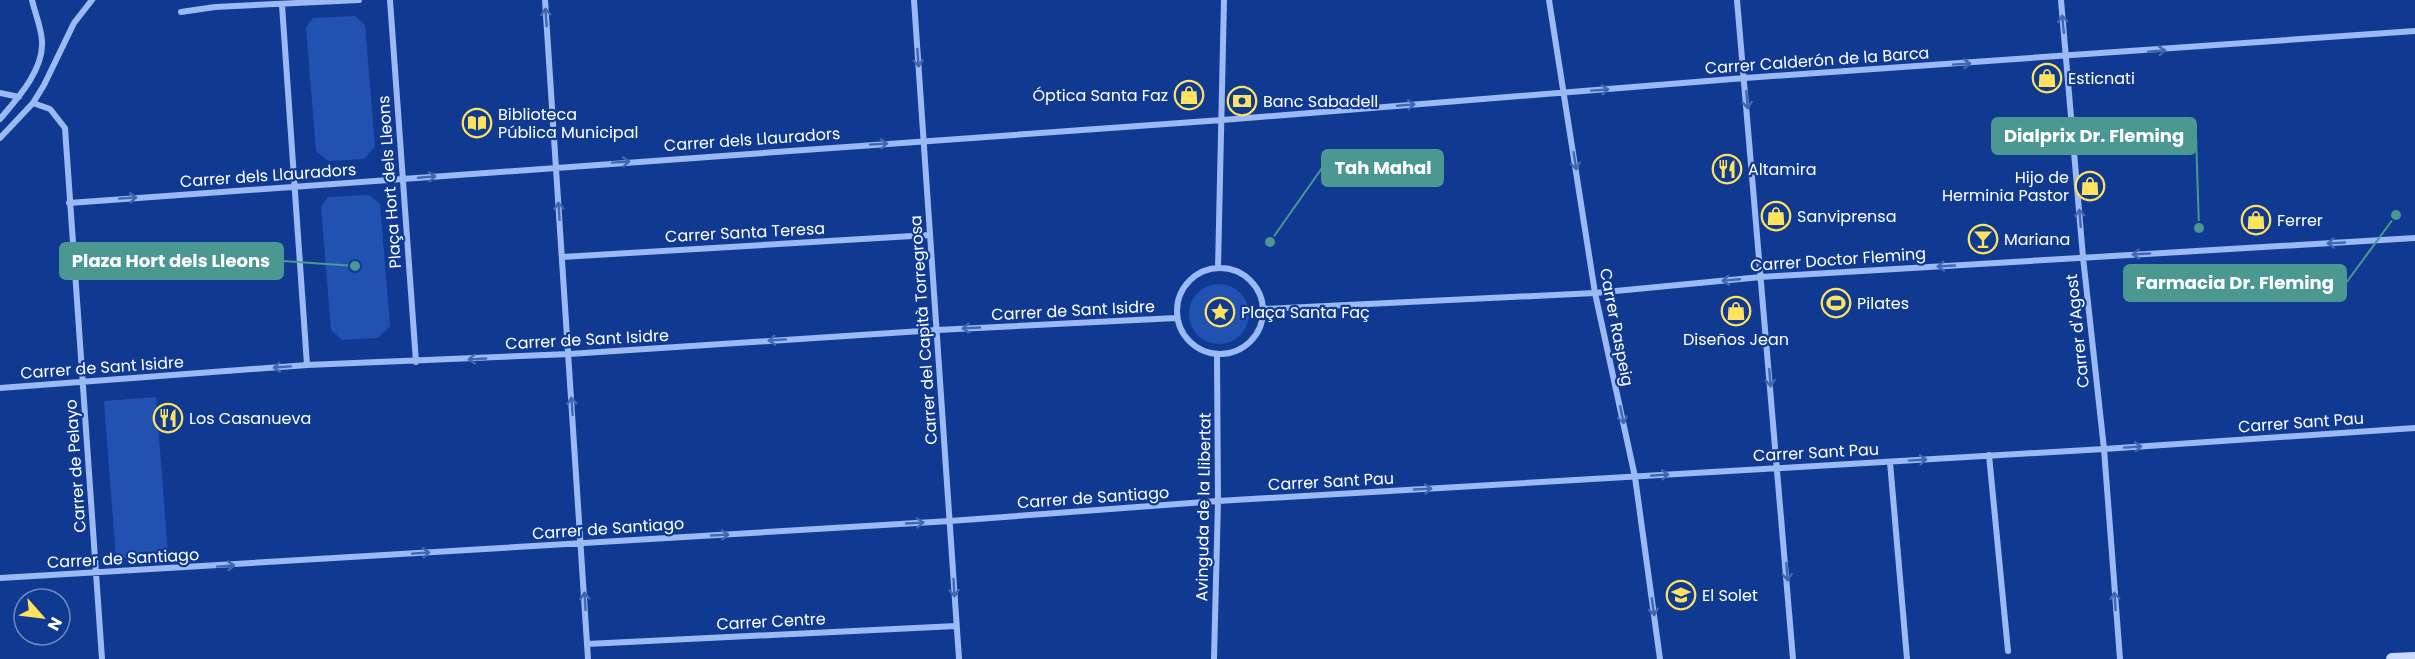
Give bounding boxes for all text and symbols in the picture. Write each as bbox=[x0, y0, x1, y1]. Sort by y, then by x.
one-way arrow bbox=[541, 7, 552, 27]
one-way arrow bbox=[2057, 15, 2068, 35]
street label: Carrer Calderón de la Barca bbox=[1704, 41, 1930, 80]
one-way arrow bbox=[2146, 45, 2166, 56]
one-way arrow bbox=[912, 48, 923, 68]
one-way arrow bbox=[1952, 58, 1972, 69]
shop icon: Esticnati bbox=[2031, 62, 2063, 94]
place label: Esticnati bbox=[2068, 67, 2135, 90]
shop icon: Óptica Santa Faz bbox=[1173, 79, 1205, 111]
place label: Óptica Santa Faz bbox=[1033, 84, 1168, 107]
one-way arrow bbox=[1590, 84, 1610, 95]
bank icon: Banc Sabadell bbox=[1226, 85, 1258, 117]
place label: Banc Sabadell bbox=[1263, 90, 1378, 113]
one-way arrow bbox=[1742, 90, 1753, 109]
street label: Plaça Hort dels Lleons bbox=[372, 95, 407, 269]
one-way arrow bbox=[1395, 99, 1415, 110]
place label: Biblioteca Pública Municipal bbox=[498, 103, 638, 144]
library icon: Biblioteca Pública Municipal bbox=[461, 107, 493, 139]
callout: Dialprix Dr. Fleming bbox=[1992, 118, 2196, 154]
street label: Carrer dels Llauradors bbox=[663, 122, 841, 157]
text: Dialprix Dr. Fleming bbox=[2004, 123, 2184, 148]
one-way arrow bbox=[868, 138, 888, 149]
callout: Tah Mahal bbox=[1322, 150, 1443, 186]
one-way arrow bbox=[1569, 151, 1580, 171]
restaurant icon: Altamira bbox=[1711, 153, 1743, 185]
text: Tah Mahal bbox=[1334, 155, 1432, 180]
one-way arrow bbox=[611, 156, 631, 167]
street label: Carrer dels Llauradors bbox=[179, 158, 357, 193]
place label: Altamira bbox=[1748, 158, 1817, 181]
place label: Hijo de Herminia Pastor bbox=[1942, 166, 2069, 207]
shop icon: Hijo de Herminia Pastor bbox=[2074, 170, 2106, 202]
one-way arrow bbox=[416, 171, 436, 182]
one-way arrow bbox=[117, 193, 137, 204]
shop icon: Sanviprensa bbox=[1760, 200, 1792, 232]
one-way arrow bbox=[553, 202, 564, 222]
shop icon: Ferrer bbox=[2240, 204, 2272, 236]
place label: Sanviprensa bbox=[1797, 205, 1896, 228]
one-way arrow bbox=[2074, 209, 2085, 229]
place label: Ferrer bbox=[2277, 209, 2323, 232]
street label: Carrer del Capità Torregrosa bbox=[904, 214, 943, 445]
street label: Carrer Santa Teresa bbox=[664, 217, 826, 248]
bar icon: Mariana bbox=[1967, 223, 1999, 255]
place label: Mariana bbox=[2004, 228, 2070, 251]
one-way arrow bbox=[2326, 237, 2346, 248]
street label: Carrer Doctor Fleming bbox=[1749, 242, 1927, 277]
callout: Plaza Hort dels Lleons bbox=[60, 243, 283, 279]
text: Plaza Hort dels Lleons bbox=[72, 248, 270, 273]
one-way arrow bbox=[2131, 249, 2151, 260]
one-way arrow bbox=[1937, 260, 1957, 271]
callout: Farmacia Dr. Fleming bbox=[2124, 265, 2346, 301]
street label: Carrer Raspeig bbox=[1594, 266, 1639, 388]
text: Farmacia Dr. Fleming bbox=[2136, 270, 2334, 295]
street label: Carrer d'Agost bbox=[2060, 273, 2095, 389]
one-way arrow bbox=[1721, 275, 1741, 286]
sports icon: Pilates bbox=[1820, 287, 1852, 319]
place label: Pilates bbox=[1857, 292, 1909, 315]
street label: Carrer de Sant Isidre bbox=[991, 295, 1155, 326]
shop icon: Diseños Jean bbox=[1720, 295, 1752, 327]
place icon: Plaça Santa Faç bbox=[1204, 296, 1236, 328]
place label: Plaça Santa Faç bbox=[1241, 301, 1370, 324]
one-way arrow bbox=[962, 322, 982, 334]
street label: Carrer de Sant Isidre bbox=[505, 324, 669, 355]
place label: Diseños Jean bbox=[1683, 328, 1789, 351]
one-way arrow bbox=[767, 335, 787, 346]
street label: Carrer de Sant Isidre bbox=[20, 350, 185, 385]
one-way arrow bbox=[468, 353, 488, 364]
one-way arrow bbox=[273, 362, 293, 373]
one-way arrow bbox=[1765, 368, 1776, 387]
one-way arrow bbox=[566, 397, 577, 416]
street label: Carrer de Pelayo bbox=[59, 399, 92, 533]
restaurant icon: Los Casanueva bbox=[152, 402, 184, 434]
one-way arrow bbox=[1617, 405, 1628, 424]
place label: Los Casanueva bbox=[189, 407, 311, 430]
street label: Carrer Sant Pau bbox=[2237, 407, 2365, 438]
street label: Avinguda de la Llibertat bbox=[1190, 412, 1217, 602]
street label: Carrer Sant Pau bbox=[1752, 438, 1880, 467]
one-way arrow bbox=[2123, 442, 2143, 453]
one-way arrow bbox=[1907, 455, 1927, 466]
street label: Carrer Sant Pau bbox=[1267, 467, 1395, 496]
one-way arrow bbox=[1650, 470, 1669, 481]
street label: Carrer de Santiago bbox=[1016, 481, 1170, 514]
one-way arrow bbox=[1413, 484, 1433, 495]
street label: Carrer de Santiago bbox=[531, 512, 685, 545]
one-way arrow bbox=[904, 517, 924, 528]
one-way arrow bbox=[710, 529, 730, 540]
street label: Carrer de Santiago bbox=[46, 543, 200, 574]
one-way arrow bbox=[410, 548, 430, 559]
one-way arrow bbox=[216, 560, 236, 571]
one-way arrow bbox=[1781, 562, 1792, 582]
one-way arrow bbox=[949, 578, 960, 598]
school or university icon: El Solet bbox=[1665, 579, 1697, 611]
place label: El Solet bbox=[1702, 584, 1758, 607]
north arrow bbox=[12, 587, 72, 647]
one-way arrow bbox=[579, 591, 590, 611]
one-way arrow bbox=[2110, 591, 2121, 611]
one-way arrow bbox=[1648, 597, 1659, 617]
street label: Carrer Centre bbox=[716, 607, 826, 636]
text: N bbox=[42, 613, 68, 635]

